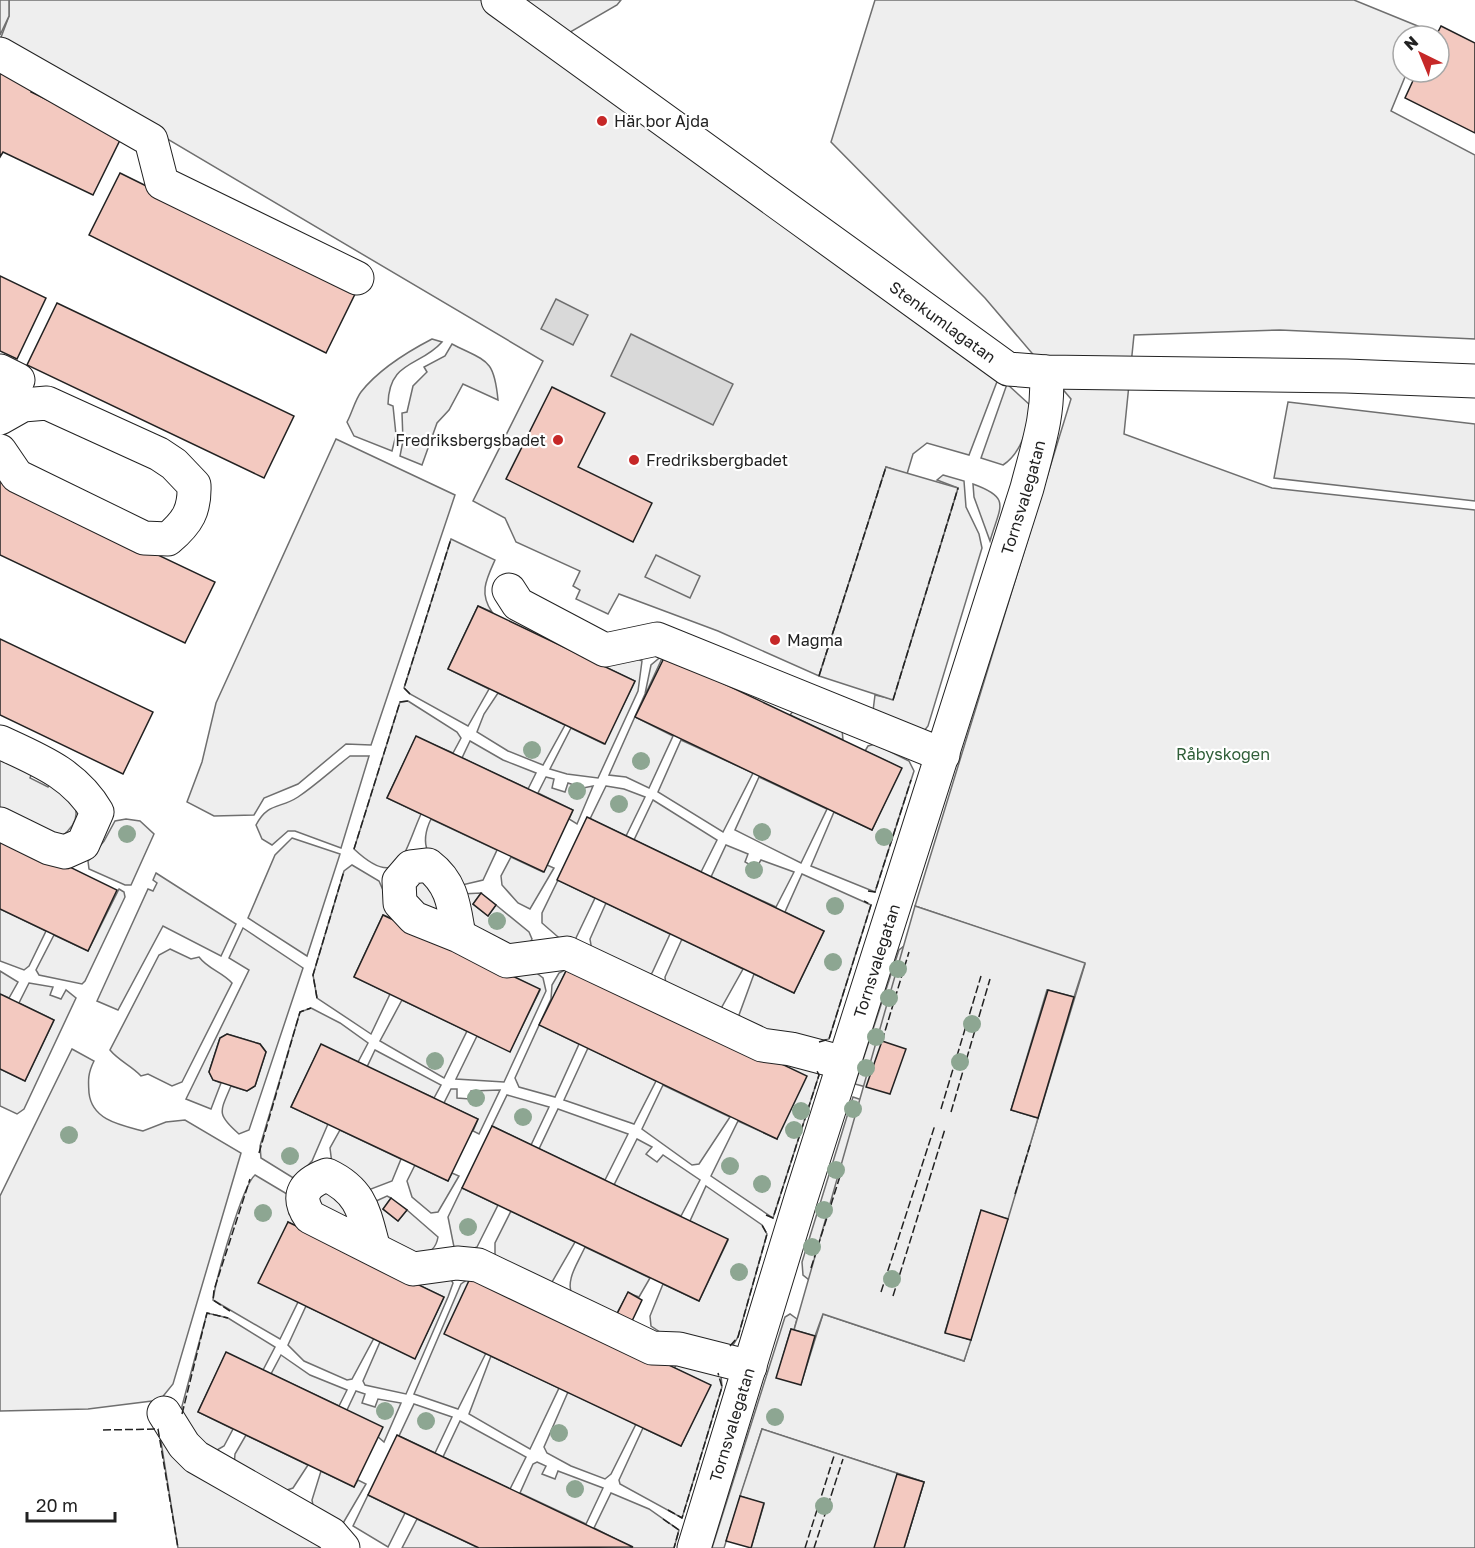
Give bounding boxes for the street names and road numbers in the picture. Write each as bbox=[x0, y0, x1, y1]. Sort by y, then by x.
street label: Stenkumlagatan bbox=[886, 277, 1000, 367]
street label: Tornsvalegatan bbox=[996, 438, 1049, 557]
street label: Tornsvalegatan bbox=[849, 901, 904, 1020]
street label: Tornsvalegatan bbox=[705, 1365, 759, 1484]

